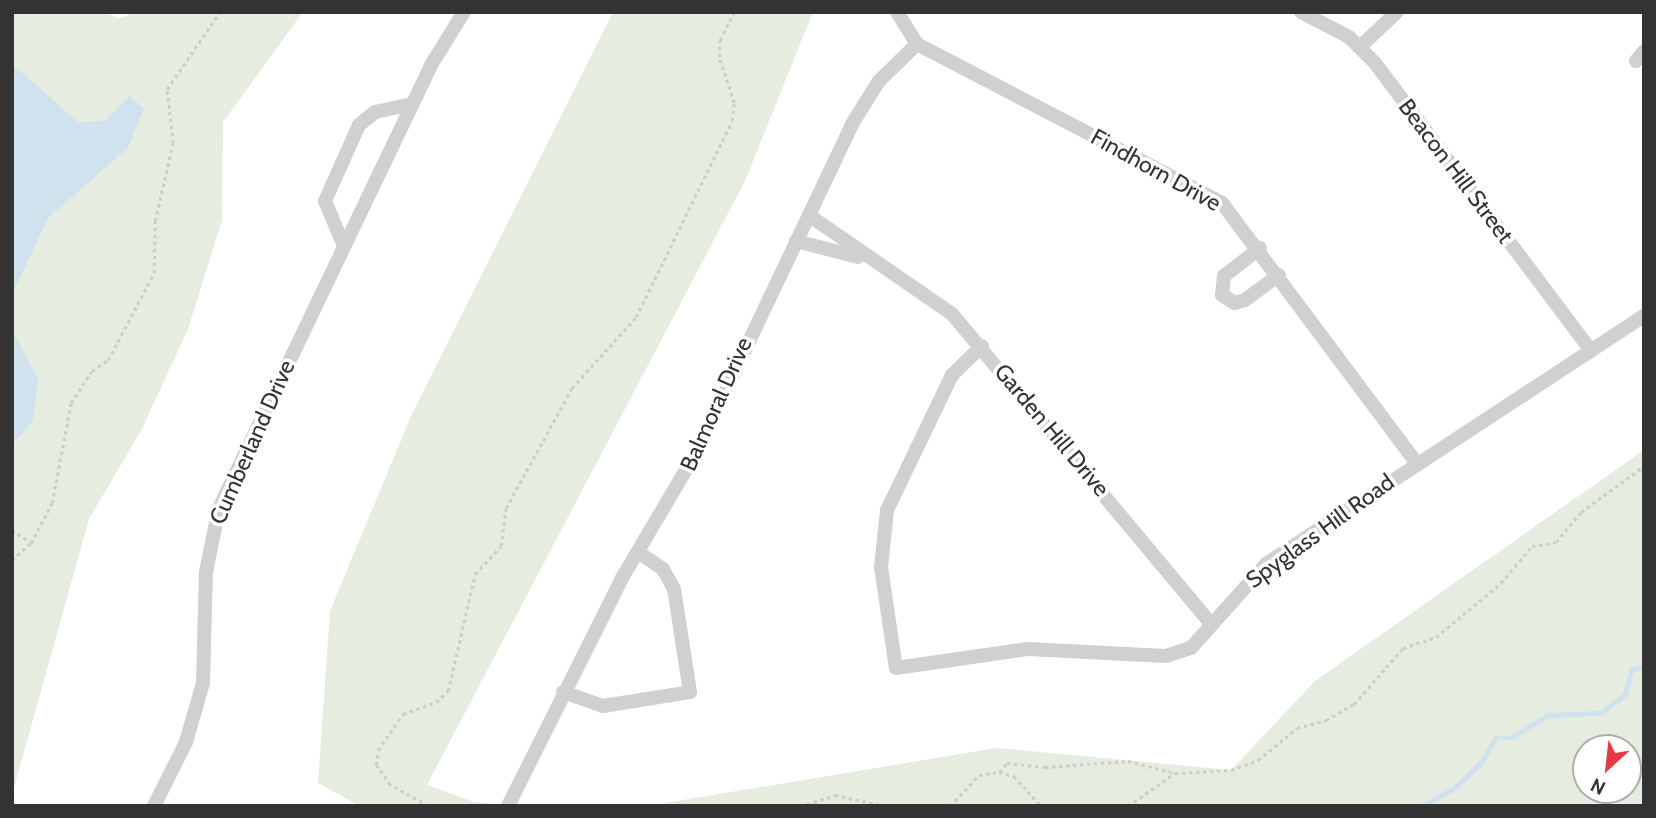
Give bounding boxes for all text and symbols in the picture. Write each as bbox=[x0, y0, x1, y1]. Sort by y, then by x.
street label: Beacon Hill Street bbox=[1393, 93, 1519, 249]
street label: Findhorn Drive bbox=[1086, 123, 1226, 217]
street label: Balmoral Drive bbox=[674, 333, 758, 475]
street label: Cumberland Drive bbox=[203, 356, 301, 528]
street label: Garden Hill Drive bbox=[989, 358, 1115, 502]
street label: Spyglass Hill Road bbox=[1241, 468, 1399, 594]
north arrow bbox=[1572, 734, 1642, 804]
text: N bbox=[1587, 773, 1609, 800]

